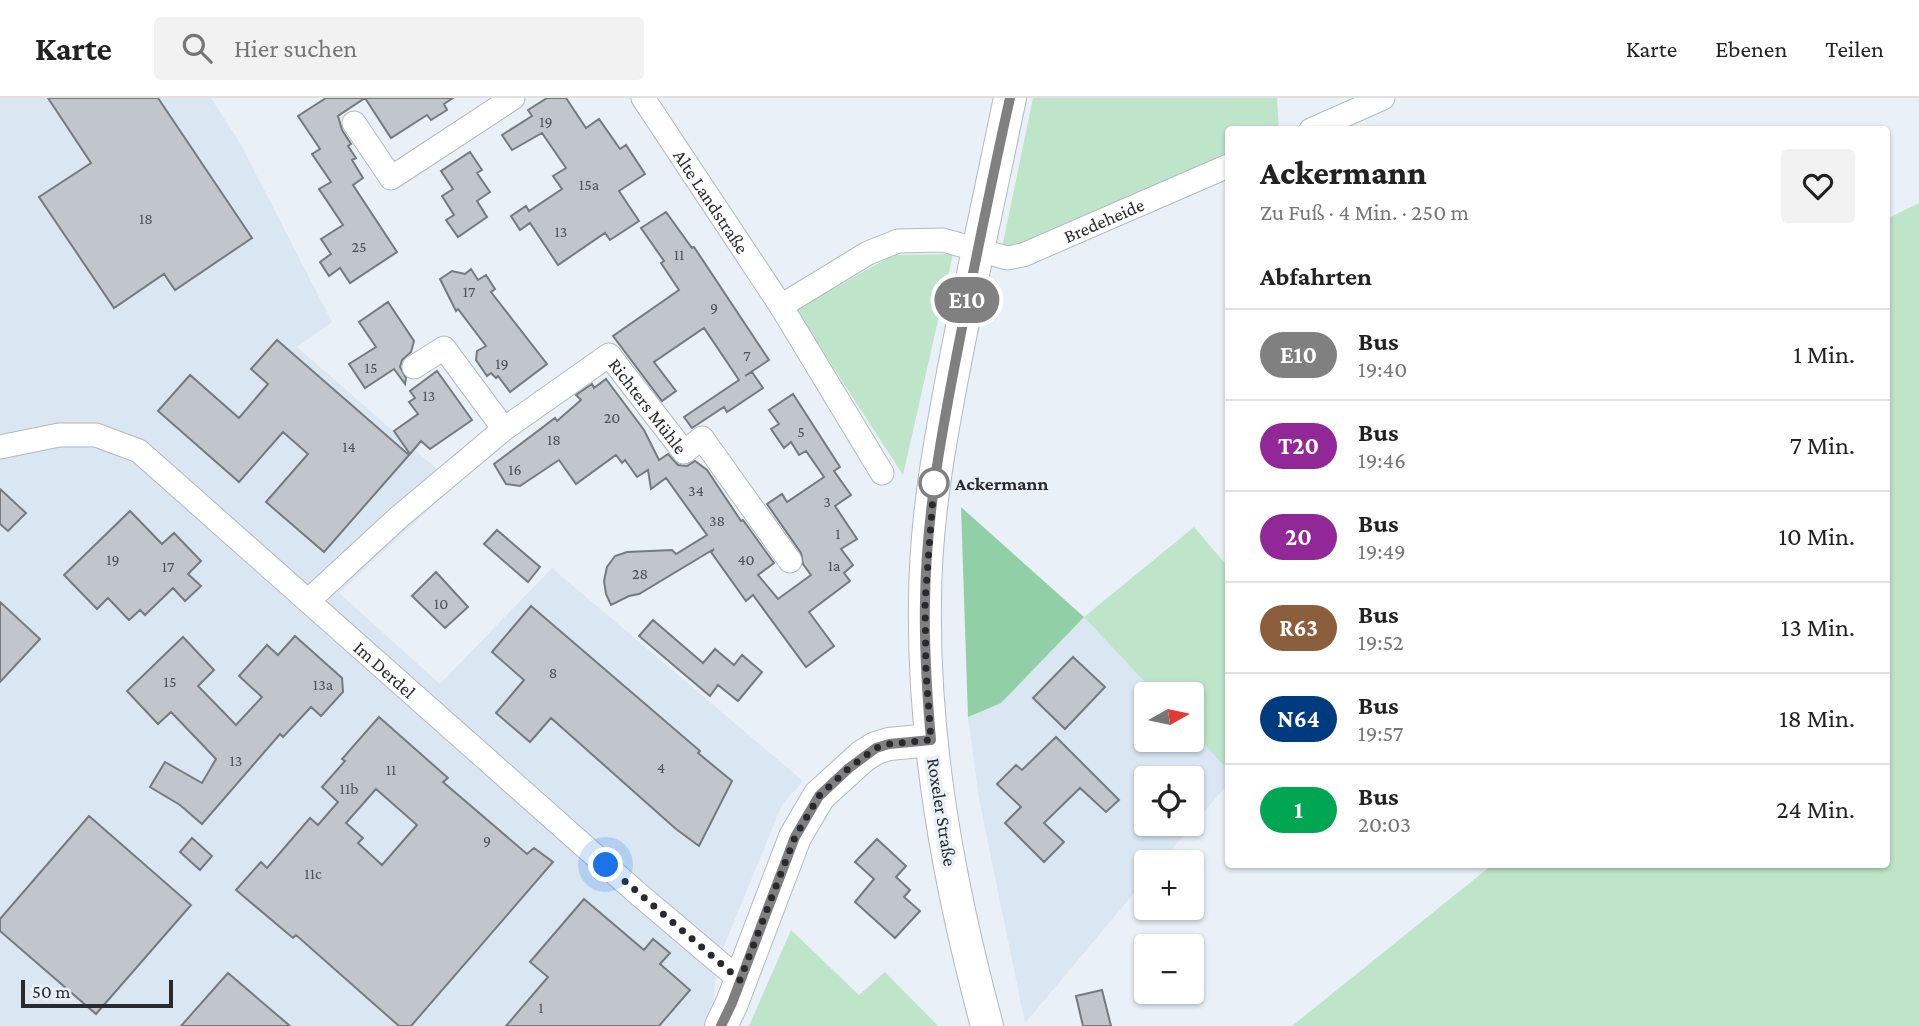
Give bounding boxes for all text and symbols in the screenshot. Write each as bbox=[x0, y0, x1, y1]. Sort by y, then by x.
search box bbox=[154, 17, 644, 80]
icon: search bbox=[178, 29, 216, 67]
text: Karte bbox=[35, 30, 112, 67]
text: Hier suchen bbox=[234, 34, 357, 63]
text: Karte bbox=[1626, 35, 1677, 62]
text: Ebenen bbox=[1715, 35, 1787, 62]
text: Teilen bbox=[1825, 35, 1884, 62]
house number: 19 bbox=[539, 113, 553, 130]
street label: Alte Landstraße bbox=[670, 145, 754, 257]
button: heart bbox=[1781, 149, 1855, 223]
text: Ackermann bbox=[1260, 154, 1427, 191]
house number: 15a bbox=[579, 176, 600, 193]
street label: Bredeheide bbox=[1060, 193, 1147, 247]
text: Zu Fuß · 4 Min. · 250 m bbox=[1260, 199, 1469, 225]
house number: 18 bbox=[139, 210, 153, 227]
house number: 13 bbox=[555, 223, 567, 240]
house number: 25 bbox=[351, 238, 367, 255]
house number: 11 bbox=[674, 246, 684, 263]
text: Abfahrten bbox=[1260, 262, 1372, 291]
line badge: E10 bbox=[927, 277, 1007, 323]
house number: 17 bbox=[463, 283, 476, 300]
text: E10 bbox=[948, 286, 986, 313]
house number: 9 bbox=[710, 299, 718, 316]
text: Bus bbox=[1358, 327, 1399, 356]
text: 1 Min. bbox=[1793, 340, 1855, 369]
text: E10 bbox=[1280, 341, 1317, 368]
house number: 7 bbox=[743, 347, 751, 364]
street label: Richters Mühle bbox=[605, 354, 692, 458]
house number: 19 bbox=[495, 355, 509, 372]
text: 19:40 bbox=[1358, 356, 1407, 382]
house number: 15 bbox=[365, 359, 377, 376]
house number: 13 bbox=[423, 387, 435, 404]
house number: 20 bbox=[604, 409, 620, 426]
text: Bus bbox=[1358, 418, 1399, 447]
house number: 5 bbox=[797, 423, 805, 440]
house number: 18 bbox=[547, 431, 561, 448]
text: 7 Min. bbox=[1790, 431, 1855, 460]
text: T20 bbox=[1278, 432, 1319, 459]
house number: 14 bbox=[342, 438, 356, 455]
text: 19:46 bbox=[1358, 447, 1406, 473]
house number: 16 bbox=[508, 461, 522, 478]
marker: Ackermann bbox=[919, 468, 949, 498]
place label: Ackermann bbox=[954, 473, 1049, 494]
house number: 34 bbox=[688, 482, 704, 499]
house number: 3 bbox=[823, 493, 831, 510]
text: Bus bbox=[1358, 509, 1399, 538]
house number: 38 bbox=[709, 512, 725, 529]
text: 10 Min. bbox=[1778, 522, 1855, 551]
text: 20 bbox=[1285, 523, 1312, 550]
house number: 1 bbox=[835, 525, 841, 542]
text: 19:49 bbox=[1358, 538, 1406, 564]
house number: 19 bbox=[106, 551, 120, 568]
house number: 40 bbox=[737, 551, 755, 568]
house number: 1a bbox=[828, 557, 841, 574]
house number: 17 bbox=[162, 558, 175, 575]
house number: 28 bbox=[632, 565, 648, 582]
house number: 10 bbox=[434, 595, 448, 612]
text: Bus bbox=[1358, 600, 1399, 629]
text: 13 Min. bbox=[1781, 613, 1855, 642]
text: R63 bbox=[1279, 614, 1318, 641]
text: 19:52 bbox=[1358, 629, 1404, 655]
street label: Im Derdel bbox=[350, 636, 420, 702]
house number: 8 bbox=[549, 664, 557, 681]
house number: 15 bbox=[164, 673, 176, 690]
house number: 13a bbox=[313, 676, 334, 693]
north arrow bbox=[1134, 682, 1204, 752]
map controls bbox=[1134, 682, 1204, 1004]
text: Bus bbox=[1358, 691, 1399, 720]
text: 18 Min. bbox=[1779, 704, 1855, 733]
text: N64 bbox=[1277, 705, 1320, 732]
text: 19:57 bbox=[1358, 720, 1403, 746]
house number: 13 bbox=[230, 752, 242, 769]
street label: Roxeler Straße bbox=[923, 756, 961, 868]
house number: 4 bbox=[657, 759, 665, 776]
house number: 11 bbox=[386, 761, 396, 778]
button: locate bbox=[1134, 766, 1204, 836]
house number: 11b bbox=[340, 780, 358, 797]
text: Bus bbox=[1358, 782, 1399, 811]
text: 24 Min. bbox=[1776, 795, 1855, 824]
text: 1 bbox=[1294, 796, 1303, 823]
text: 20:03 bbox=[1358, 811, 1411, 837]
house number: 9 bbox=[483, 832, 491, 849]
your location bbox=[588, 847, 623, 882]
button: + bbox=[1134, 850, 1204, 920]
house number: 11c bbox=[304, 865, 322, 882]
button: − bbox=[1134, 934, 1204, 1004]
scale bar bbox=[21, 977, 173, 1009]
text: 50 m bbox=[32, 981, 71, 1002]
house number: 1 bbox=[538, 999, 544, 1016]

